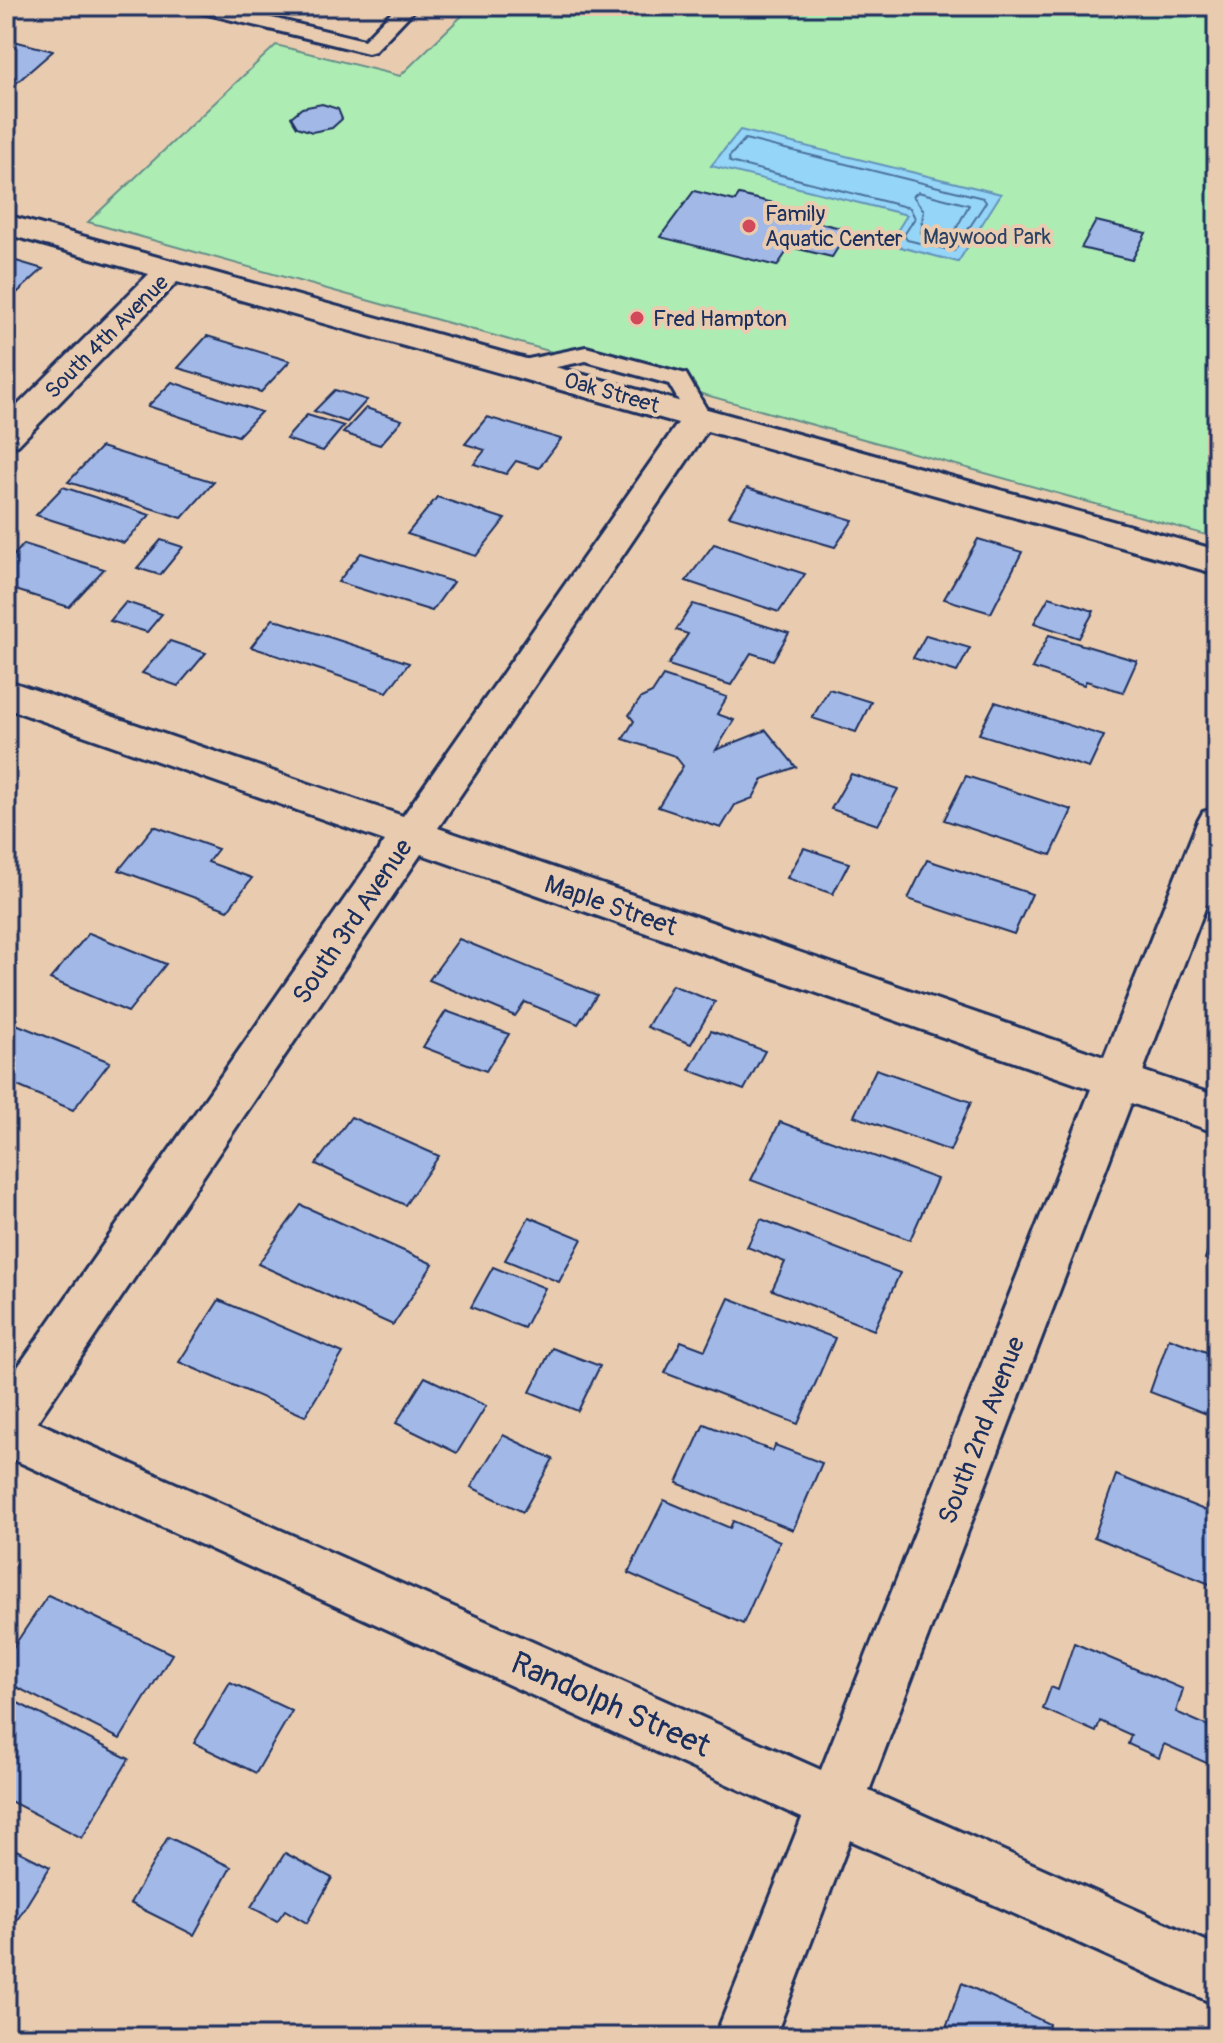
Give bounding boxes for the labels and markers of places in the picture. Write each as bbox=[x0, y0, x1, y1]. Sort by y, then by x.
place label: Family Aquatic Center bbox=[765, 200, 903, 253]
marker: Family Aquatic Center bbox=[740, 217, 758, 235]
place label: Fred Hampton bbox=[653, 305, 787, 333]
marker: Fred Hampton bbox=[628, 309, 646, 327]

